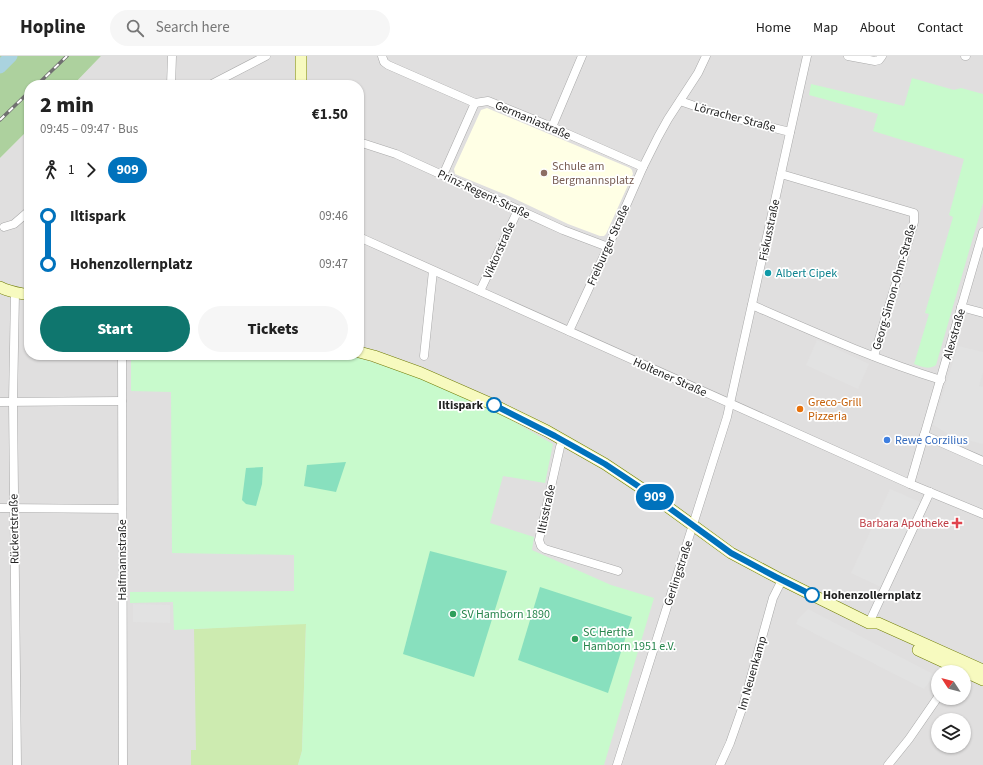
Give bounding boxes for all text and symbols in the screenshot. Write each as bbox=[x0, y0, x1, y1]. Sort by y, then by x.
search box bbox=[110, 10, 390, 46]
text: Hopline bbox=[20, 14, 86, 41]
icon: search bbox=[124, 17, 146, 39]
text: Search here bbox=[156, 17, 230, 38]
text: Home bbox=[756, 18, 791, 38]
text: Map bbox=[813, 18, 838, 38]
text: About bbox=[860, 18, 895, 38]
text: Contact bbox=[917, 18, 963, 38]
text: 2 min bbox=[40, 89, 94, 121]
street label: Germaniastraße bbox=[492, 97, 573, 144]
street label: Lörracher Straße bbox=[692, 98, 778, 137]
text: €1.50 bbox=[312, 104, 348, 125]
text: 09:45 – 09:47 · Bus bbox=[40, 120, 138, 138]
place label: Schule am Bergmannsplatz bbox=[552, 158, 634, 189]
icon: walk bbox=[40, 159, 62, 181]
icon: forward bbox=[80, 159, 102, 181]
text: 909 bbox=[116, 160, 139, 180]
text: 1 bbox=[68, 161, 74, 179]
street label: Prinz-Regent-Straße bbox=[435, 166, 533, 223]
marker: Schule am Bergmannsplatz bbox=[539, 168, 549, 178]
street label: Fiskusstraße bbox=[755, 198, 784, 263]
street label: Freiburger Straße bbox=[583, 202, 634, 288]
text: Iltispark bbox=[70, 206, 126, 227]
text: 09:46 bbox=[319, 207, 348, 225]
street label: Viktorstraße bbox=[479, 219, 520, 282]
street label: Georg-Simon-Ohm-Straße bbox=[868, 222, 921, 352]
text: Hohenzollernplatz bbox=[70, 254, 193, 275]
text: 09:47 bbox=[319, 255, 348, 273]
place label: Albert Cipek bbox=[776, 265, 837, 282]
marker: Albert Cipek bbox=[763, 268, 773, 278]
button: Start bbox=[40, 306, 190, 352]
button: Tickets bbox=[198, 306, 348, 352]
street label: Alexstraße bbox=[939, 307, 970, 362]
street label: Holtener Straße bbox=[630, 354, 710, 401]
place label: Greco-Grill Pizzeria bbox=[808, 394, 862, 425]
place label: Iltispark bbox=[438, 397, 483, 414]
marker: Iltispark bbox=[486, 397, 502, 413]
marker: Greco-Grill Pizzeria bbox=[795, 404, 805, 414]
place label: Rewe Corzilius bbox=[895, 432, 968, 449]
marker: Rewe Corzilius bbox=[882, 435, 892, 445]
street label: Iltisstraße bbox=[533, 483, 560, 535]
line badge: 909 bbox=[632, 484, 678, 510]
text: 909 bbox=[644, 487, 666, 507]
street label: Rückertstraße bbox=[5, 494, 24, 564]
place label: Barbara Apotheke bbox=[859, 515, 949, 532]
marker: Barbara Apotheke bbox=[952, 518, 962, 528]
street label: Halfmannstraße bbox=[114, 519, 131, 601]
street label: Gerlingstraße bbox=[660, 538, 697, 608]
marker: Hohenzollernplatz bbox=[804, 587, 820, 603]
place label: Hohenzollernplatz bbox=[823, 587, 921, 604]
place label: SV Hamborn 1890 bbox=[461, 606, 550, 623]
marker: SV Hamborn 1890 bbox=[448, 609, 458, 619]
place label: SC Hertha Hamborn 1951 e.V. bbox=[583, 624, 676, 655]
marker: SC Hertha Hamborn 1951 e.V. bbox=[570, 634, 580, 644]
street label: Im Neuenkamp bbox=[734, 634, 771, 712]
north arrow bbox=[931, 665, 971, 705]
map controls bbox=[931, 665, 971, 753]
button: layers bbox=[931, 713, 971, 753]

